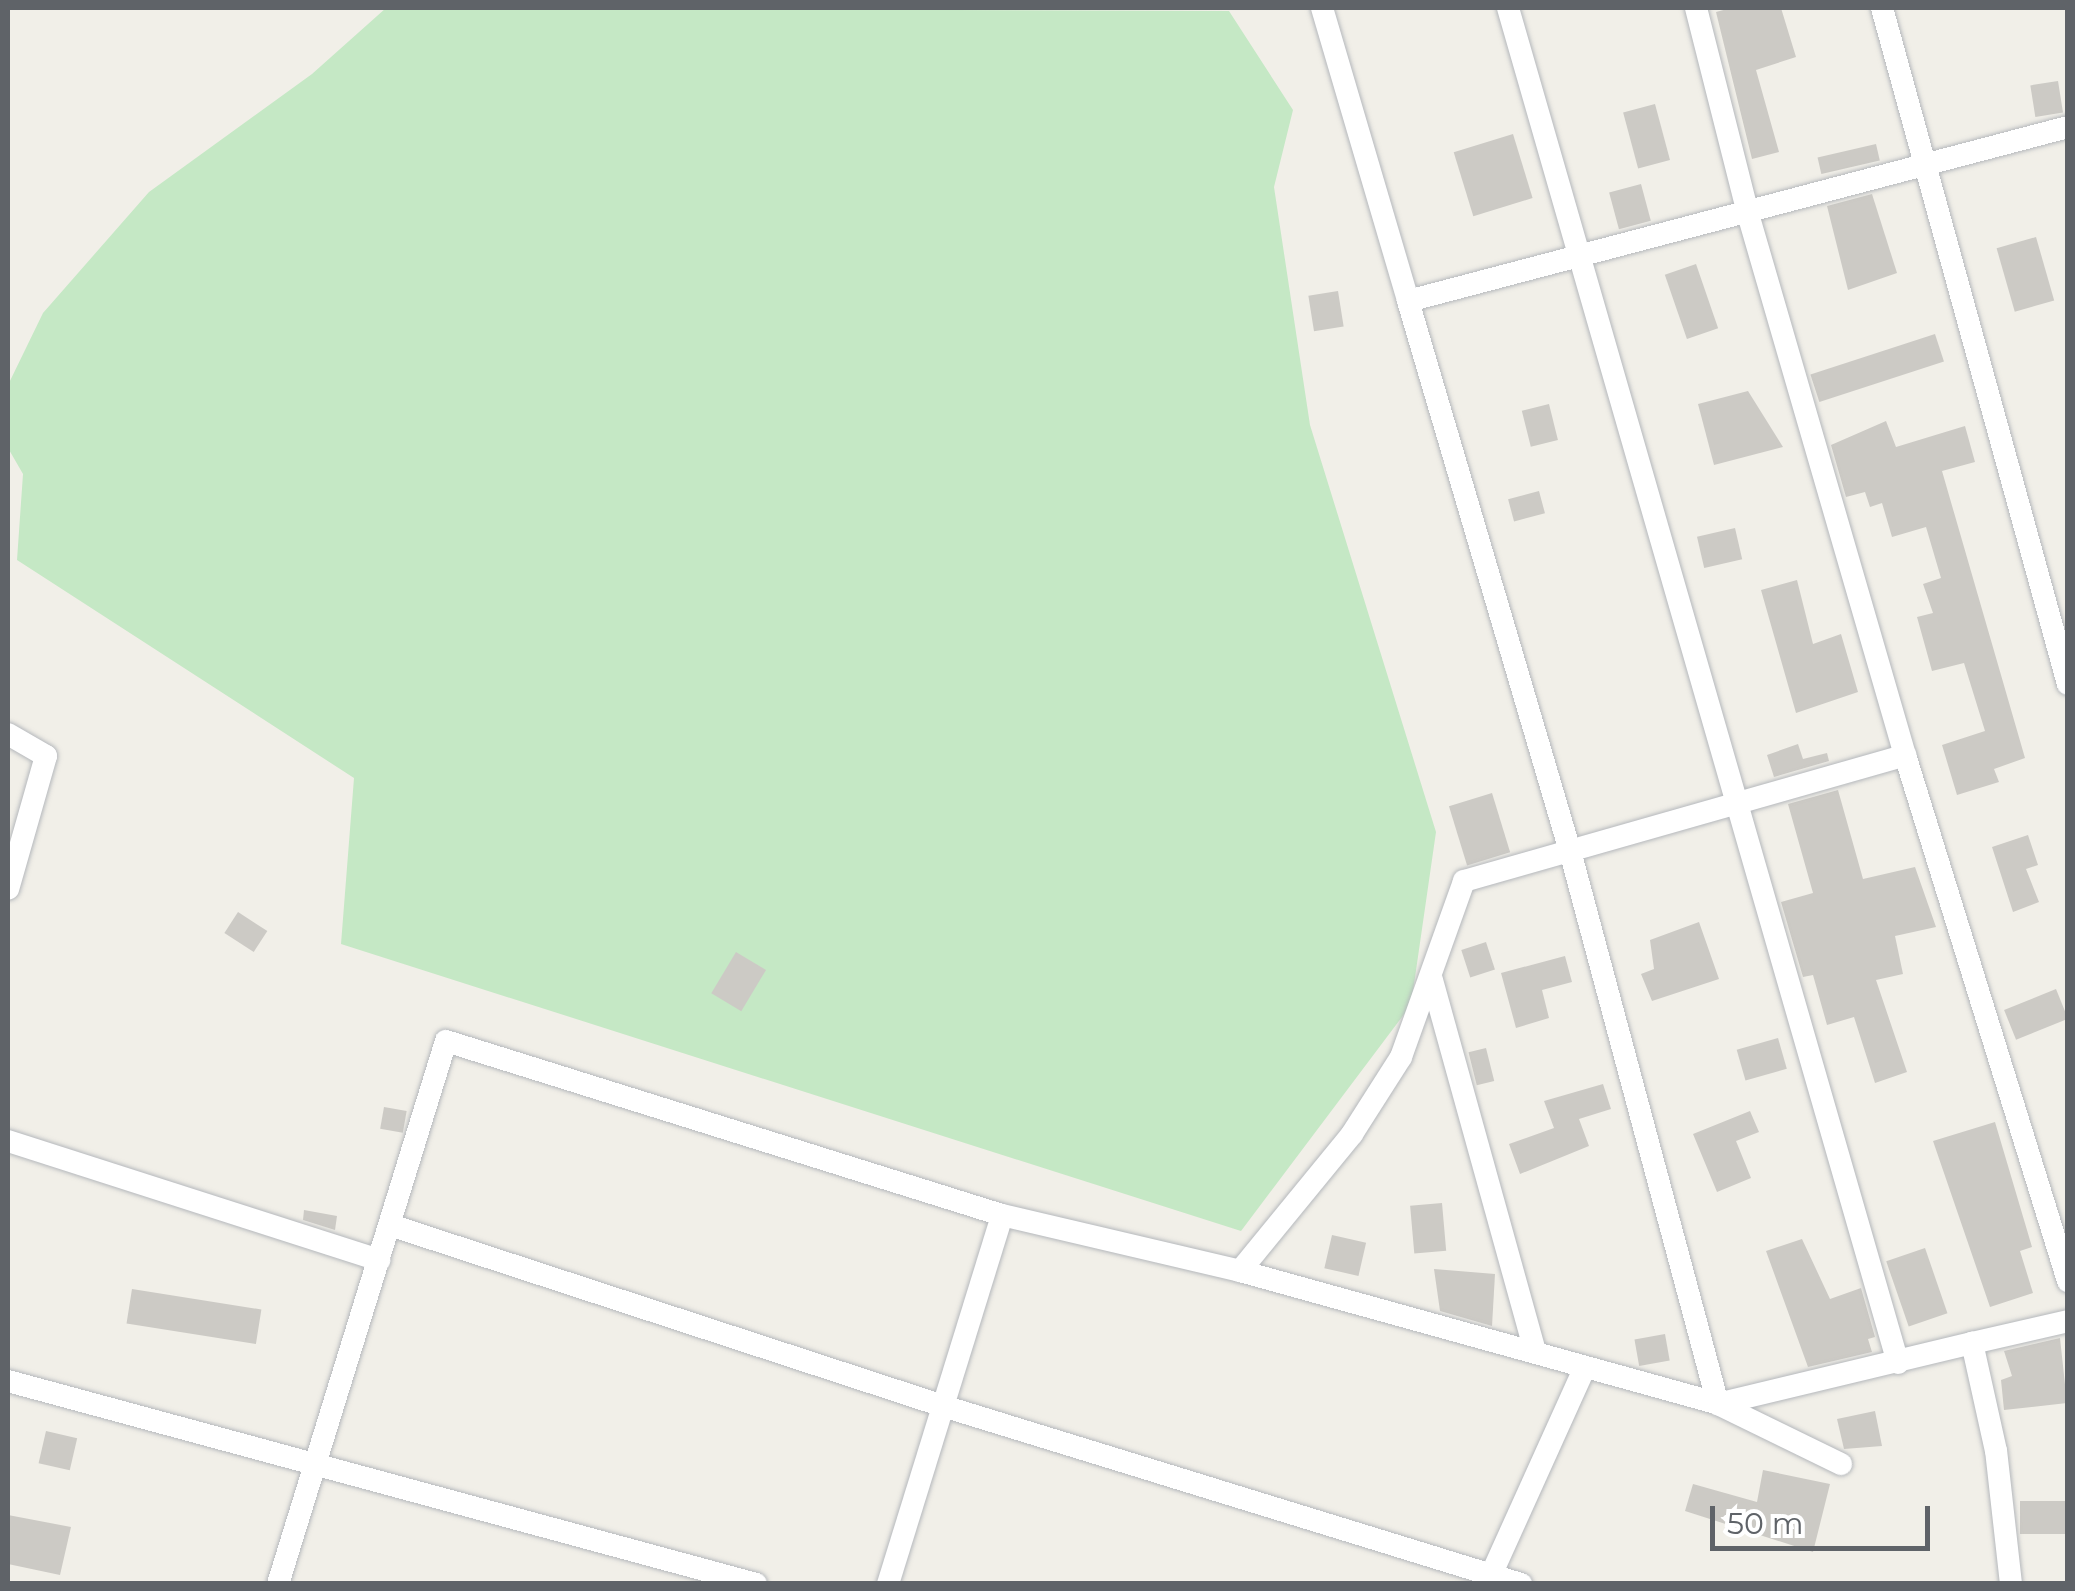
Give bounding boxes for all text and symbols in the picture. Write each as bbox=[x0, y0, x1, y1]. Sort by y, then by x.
scale bar bbox=[1715, 1486, 1935, 1548]
text: 50 m bbox=[1727, 1505, 1804, 1542]

